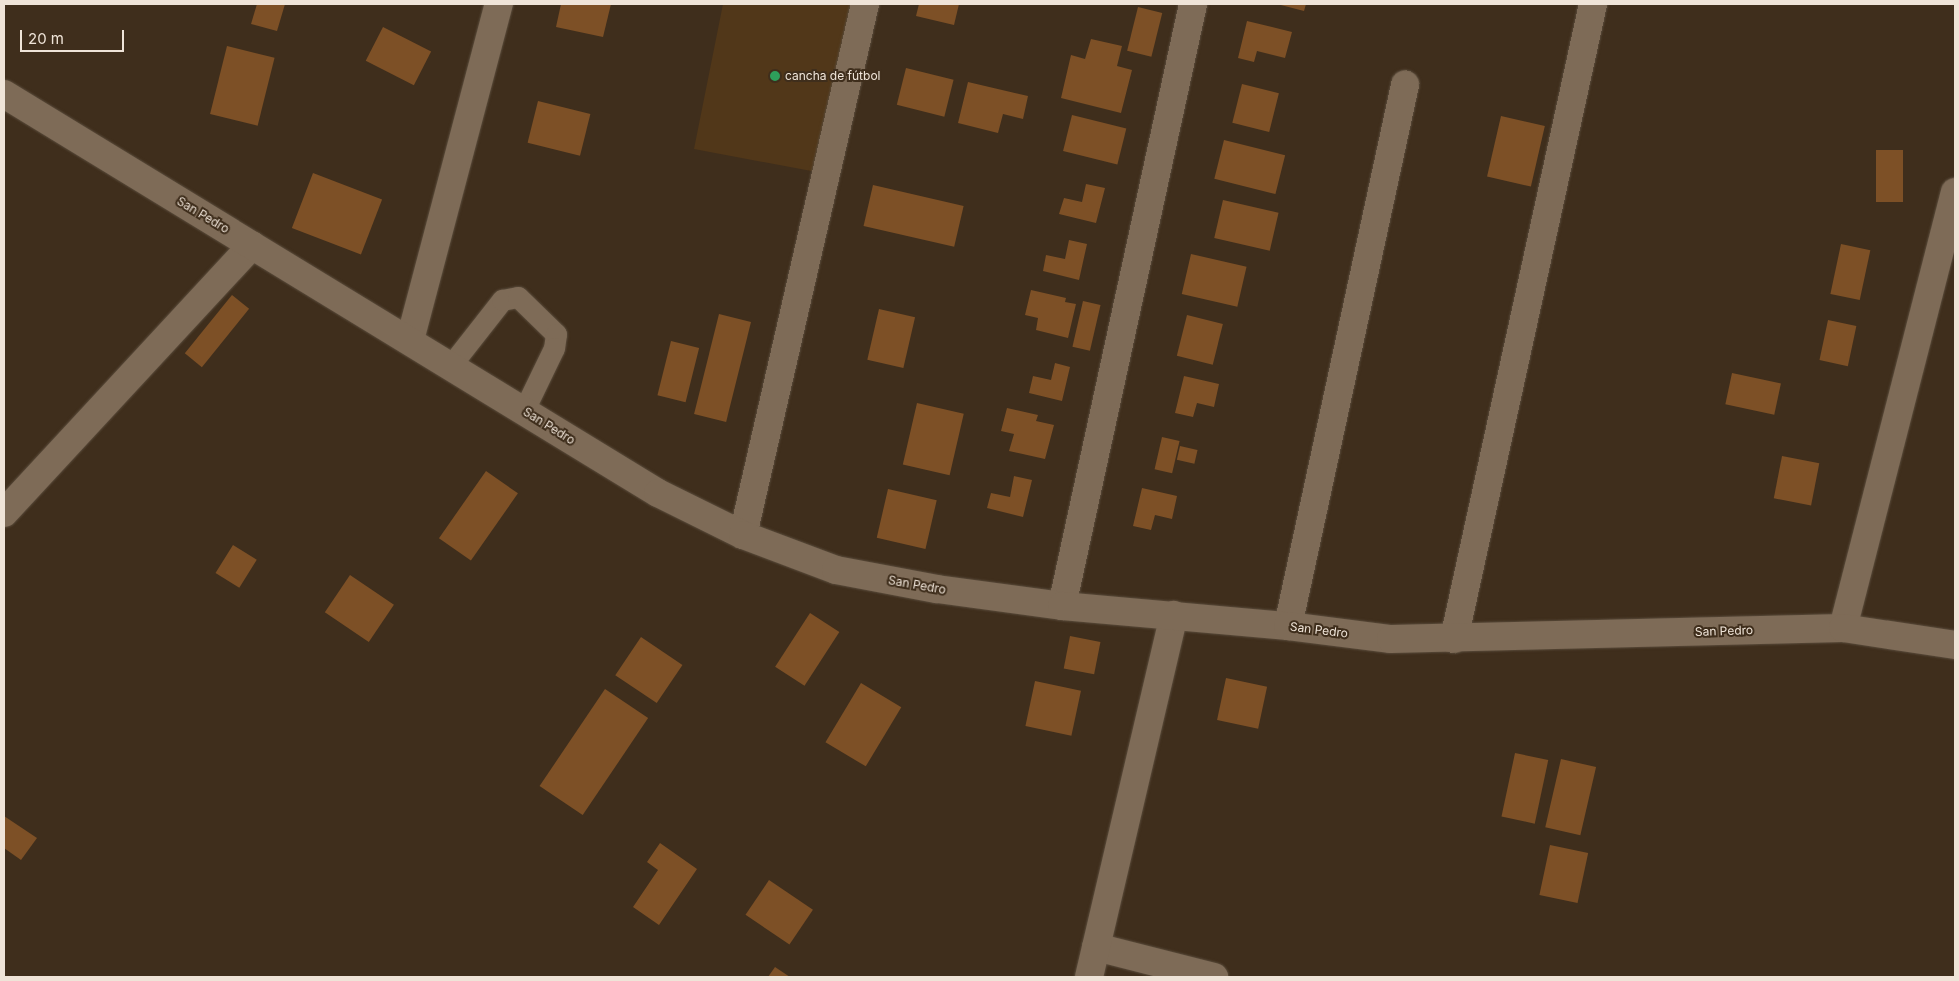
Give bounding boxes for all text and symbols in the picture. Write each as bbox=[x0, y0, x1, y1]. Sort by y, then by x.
scale bar bbox=[22, 20, 126, 52]
text: 20 m bbox=[28, 29, 64, 48]
place label: cancha de fútbol bbox=[785, 69, 880, 83]
marker: cancha de fútbol bbox=[769, 70, 781, 82]
street label: San Pedro bbox=[174, 194, 232, 236]
street label: San Pedro bbox=[520, 404, 578, 448]
street label: San Pedro bbox=[887, 573, 947, 597]
street label: San Pedro bbox=[1289, 619, 1349, 641]
street label: San Pedro bbox=[1695, 623, 1753, 639]

